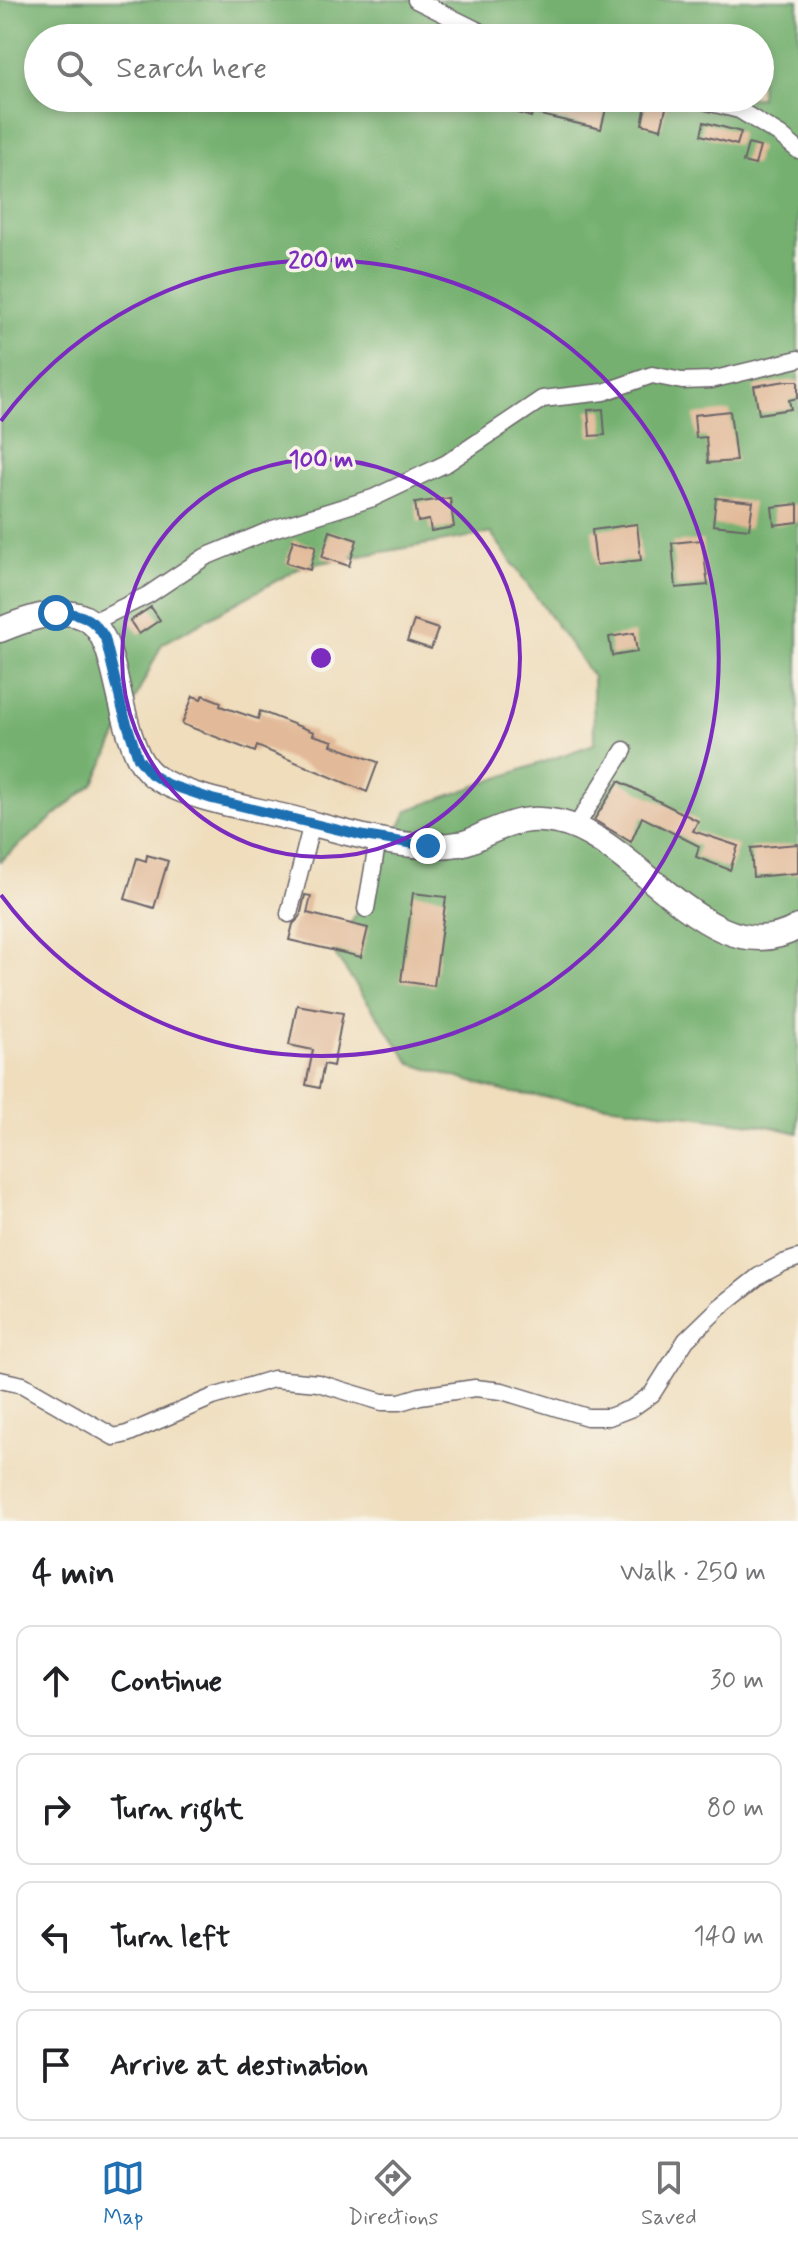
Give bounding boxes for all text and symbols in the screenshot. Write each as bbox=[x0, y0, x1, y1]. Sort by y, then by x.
search box bbox=[24, 24, 774, 112]
icon: search bbox=[52, 46, 96, 90]
text: Search here bbox=[116, 49, 267, 88]
text: 200 m bbox=[288, 246, 354, 277]
text: 100 m bbox=[289, 445, 353, 476]
route start bbox=[38, 595, 74, 631]
centre of rings bbox=[307, 644, 335, 672]
route end bbox=[410, 828, 446, 864]
text: 4 min bbox=[32, 1551, 115, 1596]
text: Walk · 250 m bbox=[620, 1556, 766, 1590]
icon: ahead bbox=[34, 1659, 78, 1703]
text: Continue bbox=[110, 1662, 222, 1701]
text: 30 m bbox=[710, 1664, 764, 1698]
icon: right bbox=[34, 1787, 78, 1831]
text: Turn right bbox=[110, 1790, 243, 1829]
text: 80 m bbox=[707, 1792, 764, 1826]
icon: left bbox=[34, 1915, 78, 1959]
text: Turn left bbox=[110, 1918, 230, 1957]
text: 140 m bbox=[693, 1920, 764, 1954]
icon: arrive bbox=[34, 2043, 78, 2087]
text: Arrive at destination bbox=[110, 2046, 368, 2085]
tab: Map bbox=[101, 2156, 145, 2232]
tab: Directions bbox=[348, 2156, 438, 2232]
tab: Saved bbox=[641, 2156, 697, 2232]

